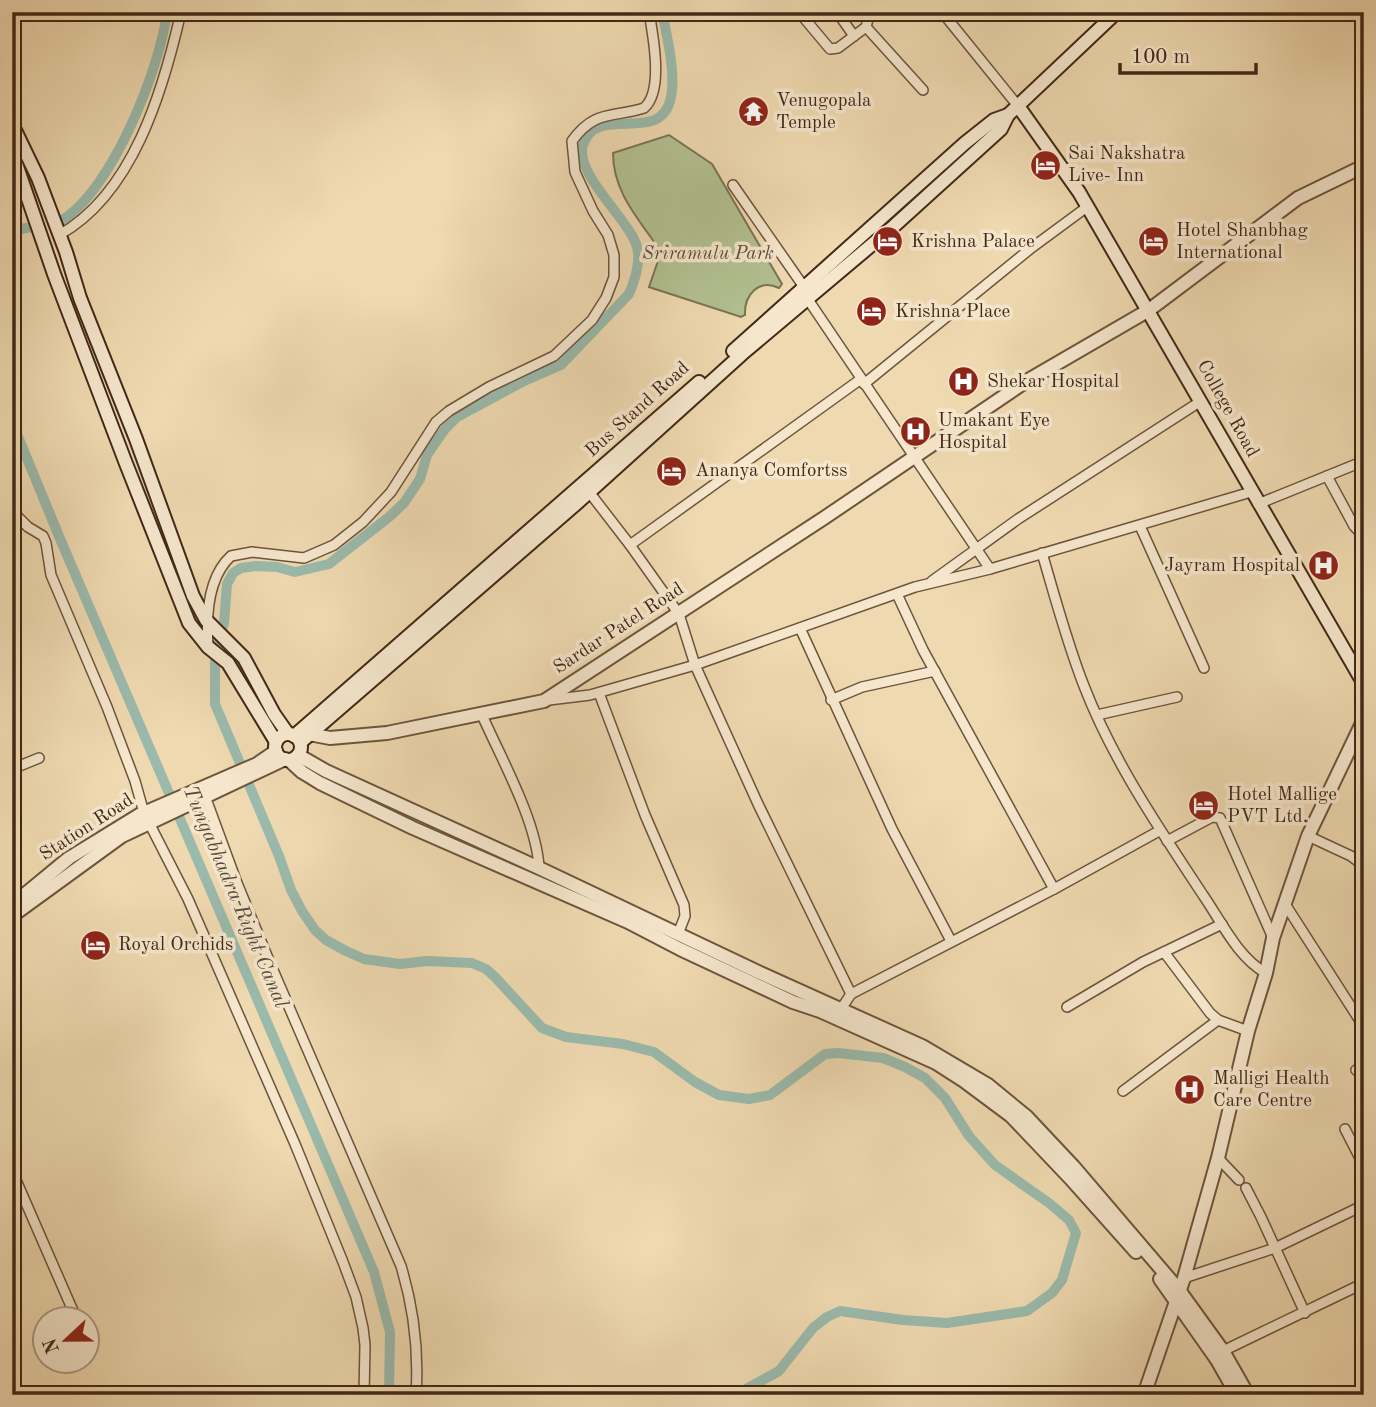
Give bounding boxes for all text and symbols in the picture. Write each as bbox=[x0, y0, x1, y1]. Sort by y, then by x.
scale bar bbox=[1120, 32, 1257, 76]
text: 100 m bbox=[1131, 47, 1190, 68]
place label: Venugopala Temple bbox=[776, 92, 872, 133]
temple icon: Venugopala Temple bbox=[736, 95, 770, 129]
place label: Sai Nakshatra Live- Inn bbox=[1068, 145, 1186, 186]
hotel icon: Sai Nakshatra Live- Inn bbox=[1028, 148, 1062, 182]
place label: Hotel Shanbhag International bbox=[1176, 222, 1308, 263]
hotel icon: Krishna Palace bbox=[871, 225, 905, 259]
hotel icon: Hotel Shanbhag International bbox=[1136, 225, 1170, 259]
place label: Krishna Palace bbox=[911, 233, 1035, 252]
park label: Sriramulu Park bbox=[642, 245, 774, 264]
hotel icon: Krishna Place bbox=[855, 295, 889, 329]
place label: Krishna Place bbox=[895, 303, 1010, 322]
street label: College Road bbox=[1193, 357, 1261, 461]
street label: Bus Stand Road bbox=[582, 359, 694, 461]
hospital icon: Shekar Hospital bbox=[947, 365, 981, 399]
place label: Shekar Hospital bbox=[987, 373, 1119, 392]
place label: Umakant Eye Hospital bbox=[938, 412, 1050, 453]
hospital icon: Umakant Eye Hospital bbox=[898, 415, 932, 449]
hotel icon: Ananya Comfortss bbox=[655, 454, 689, 488]
place label: Ananya Comfortss bbox=[695, 462, 847, 481]
hospital icon: Jayram Hospital bbox=[1306, 549, 1340, 583]
place label: Jayram Hospital bbox=[1164, 557, 1300, 576]
street label: Sardar Patel Road bbox=[550, 580, 688, 678]
water label: Tungabhadra Right Canal bbox=[179, 783, 291, 1011]
place label: Hotel Mallige PVT Ltd. bbox=[1227, 786, 1337, 827]
hotel icon: Hotel Mallige PVT Ltd. bbox=[1187, 789, 1221, 823]
street label: Station Road bbox=[37, 791, 137, 865]
hotel icon: Royal Orchids bbox=[78, 928, 112, 962]
place label: Royal Orchids bbox=[118, 936, 233, 955]
place label: Malligi Health Care Centre bbox=[1213, 1070, 1330, 1111]
hospital icon: Malligi Health Care Centre bbox=[1173, 1073, 1207, 1107]
north arrow bbox=[32, 1306, 102, 1376]
text: N bbox=[41, 1335, 64, 1356]

